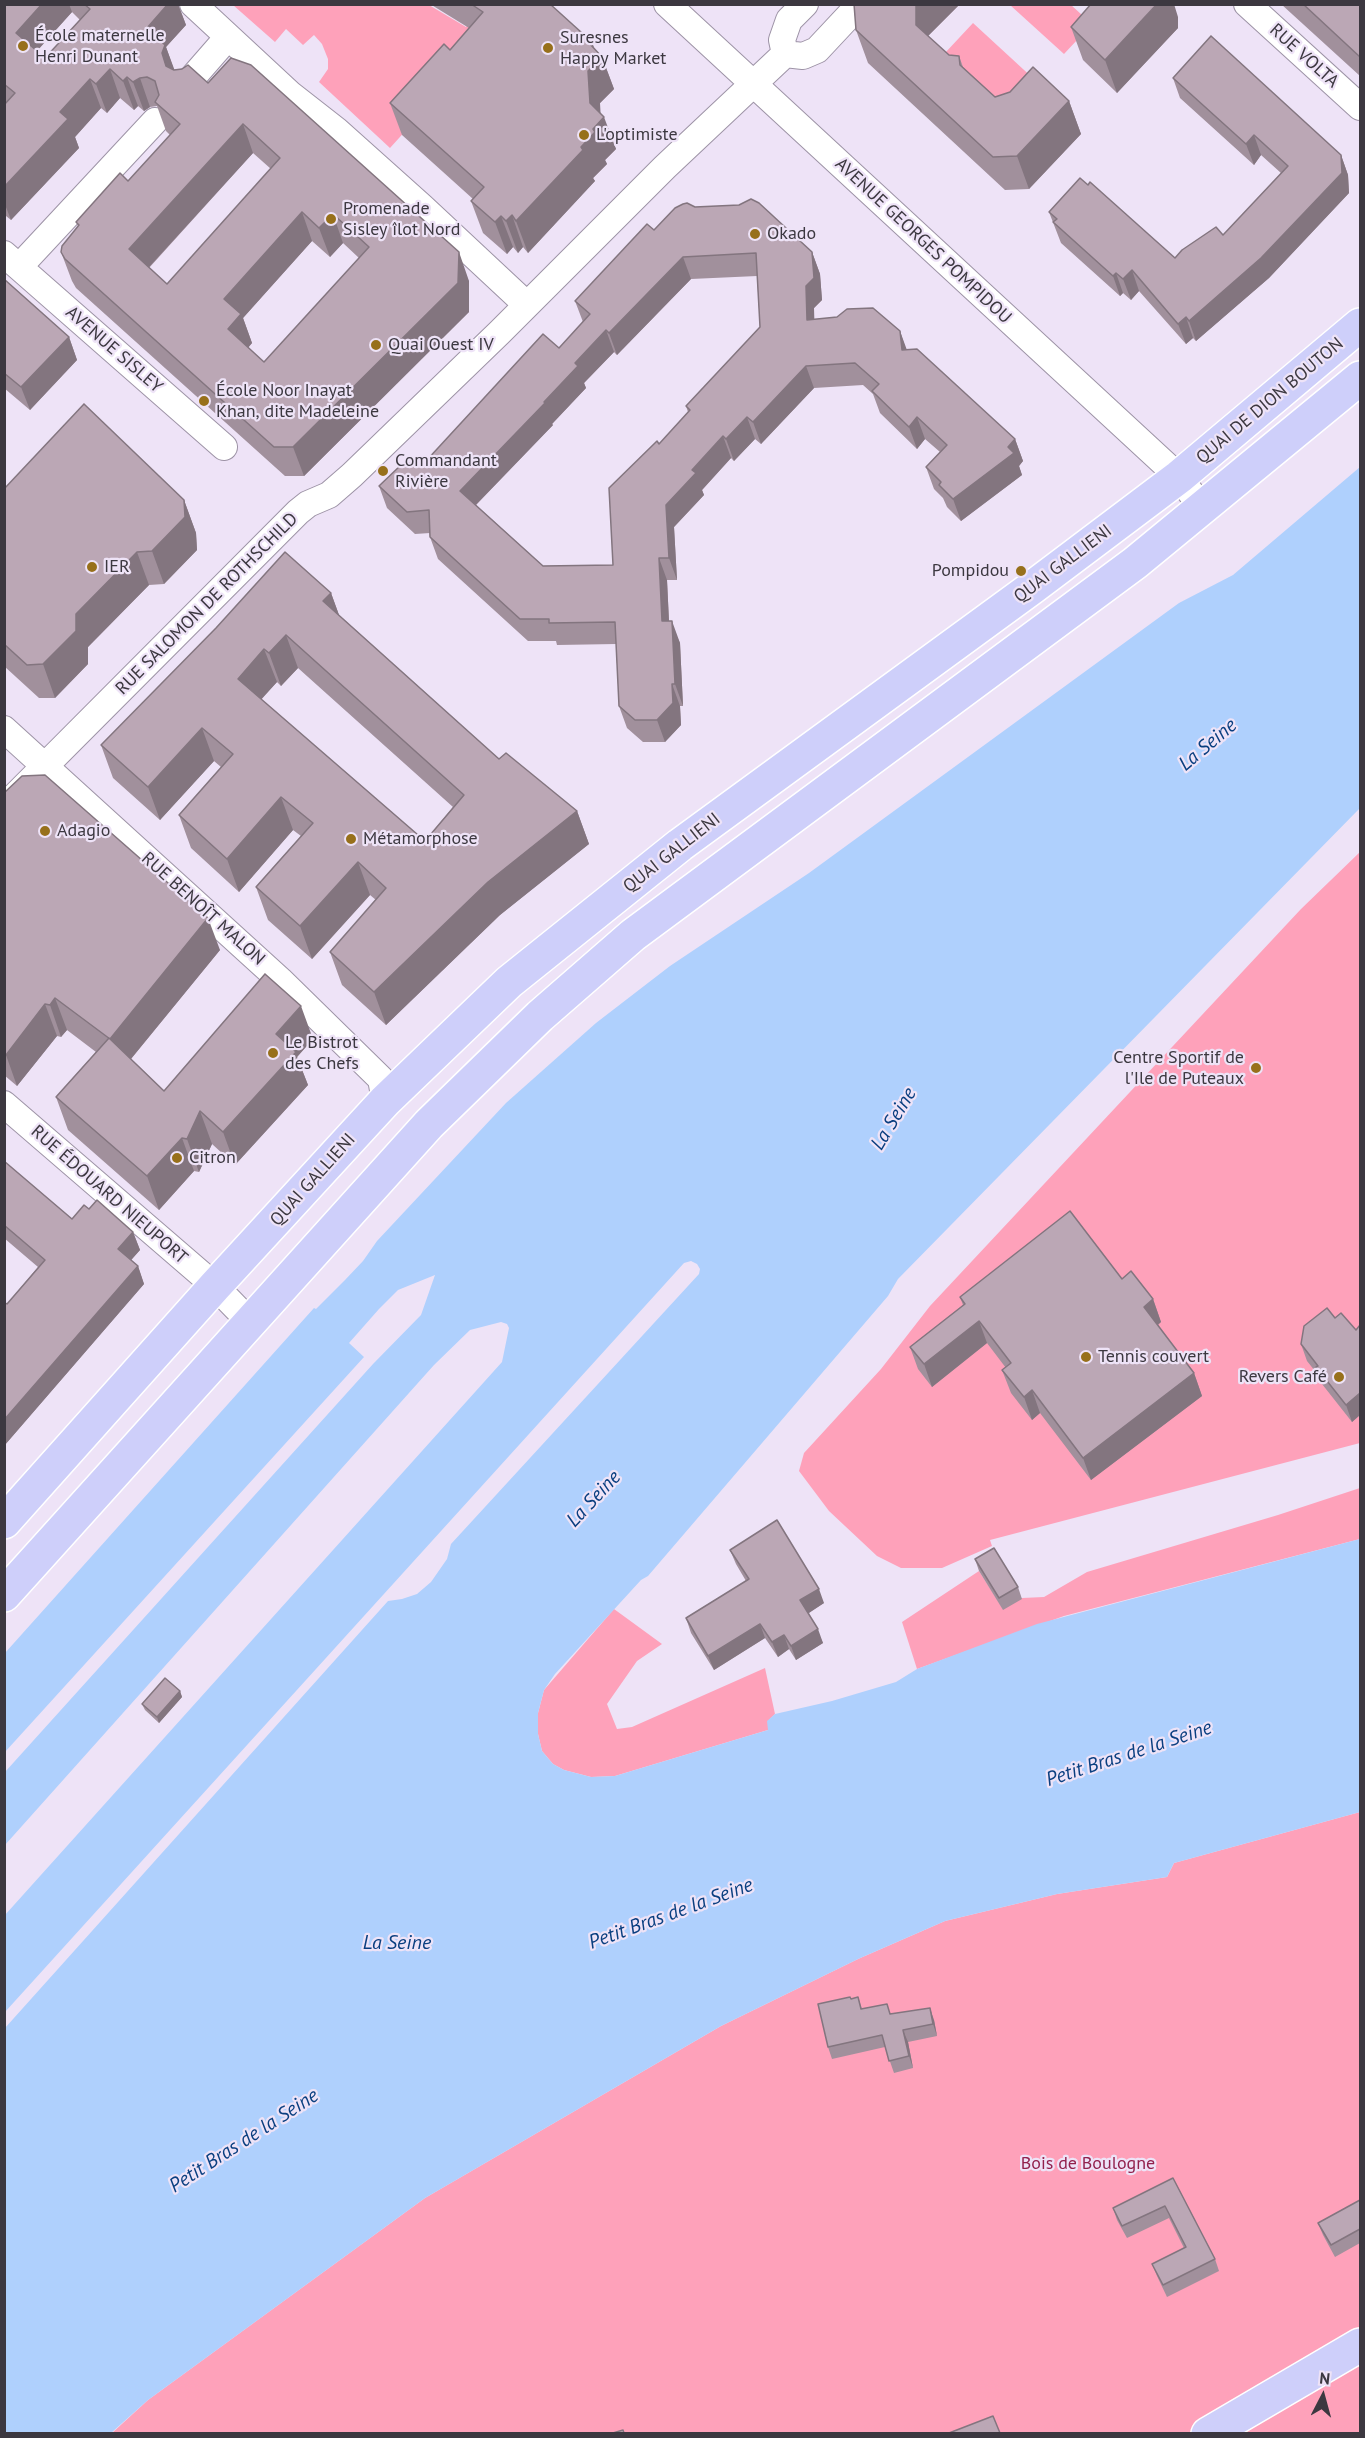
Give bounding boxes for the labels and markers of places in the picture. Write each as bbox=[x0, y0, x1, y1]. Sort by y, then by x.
place label: École maternelle Henri Dunant bbox=[35, 25, 165, 68]
place label: Suresnes Happy Market bbox=[560, 27, 666, 70]
marker: École maternelle Henri Dunant bbox=[16, 39, 30, 53]
marker: Suresnes Happy Market bbox=[541, 41, 555, 55]
place label: L'optimiste bbox=[596, 124, 678, 146]
marker: L'optimiste bbox=[577, 128, 591, 142]
place label: Promenade Sisley îlot Nord bbox=[343, 198, 460, 240]
marker: Promenade Sisley îlot Nord bbox=[324, 212, 338, 226]
place label: Okado bbox=[767, 223, 816, 245]
marker: Okado bbox=[748, 227, 762, 241]
place label: Quai Ouest IV bbox=[388, 334, 494, 356]
marker: Quai Ouest IV bbox=[369, 338, 383, 352]
place label: École Noor Inayat Khan, dite Madeleine bbox=[216, 380, 379, 422]
marker: École Noor Inayat Khan, dite Madeleine bbox=[197, 394, 211, 408]
place label: Commandant Rivière bbox=[395, 450, 497, 492]
marker: Commandant Rivière bbox=[376, 464, 390, 478]
place label: IER bbox=[104, 556, 130, 578]
marker: IER bbox=[85, 560, 99, 574]
place label: Pompidou bbox=[932, 560, 1009, 582]
marker: Pompidou bbox=[1014, 564, 1028, 578]
place label: Adagio bbox=[57, 820, 110, 842]
marker: Adagio bbox=[38, 824, 52, 838]
place label: Métamorphose bbox=[363, 828, 478, 850]
marker: Métamorphose bbox=[344, 832, 358, 846]
place label: Le Bistrot des Chefs bbox=[285, 1032, 359, 1074]
marker: Le Bistrot des Chefs bbox=[266, 1046, 280, 1060]
place label: Centre Sportif de l'Ile de Puteaux bbox=[1113, 1047, 1244, 1090]
marker: Centre Sportif de l'Ile de Puteaux bbox=[1249, 1061, 1263, 1075]
place label: Citron bbox=[189, 1147, 236, 1169]
marker: Citron bbox=[170, 1151, 184, 1165]
place label: Tennis couvert bbox=[1098, 1346, 1209, 1368]
marker: Tennis couvert bbox=[1079, 1350, 1093, 1364]
place label: Revers Café bbox=[1239, 1366, 1327, 1388]
marker: Revers Café bbox=[1332, 1370, 1346, 1384]

